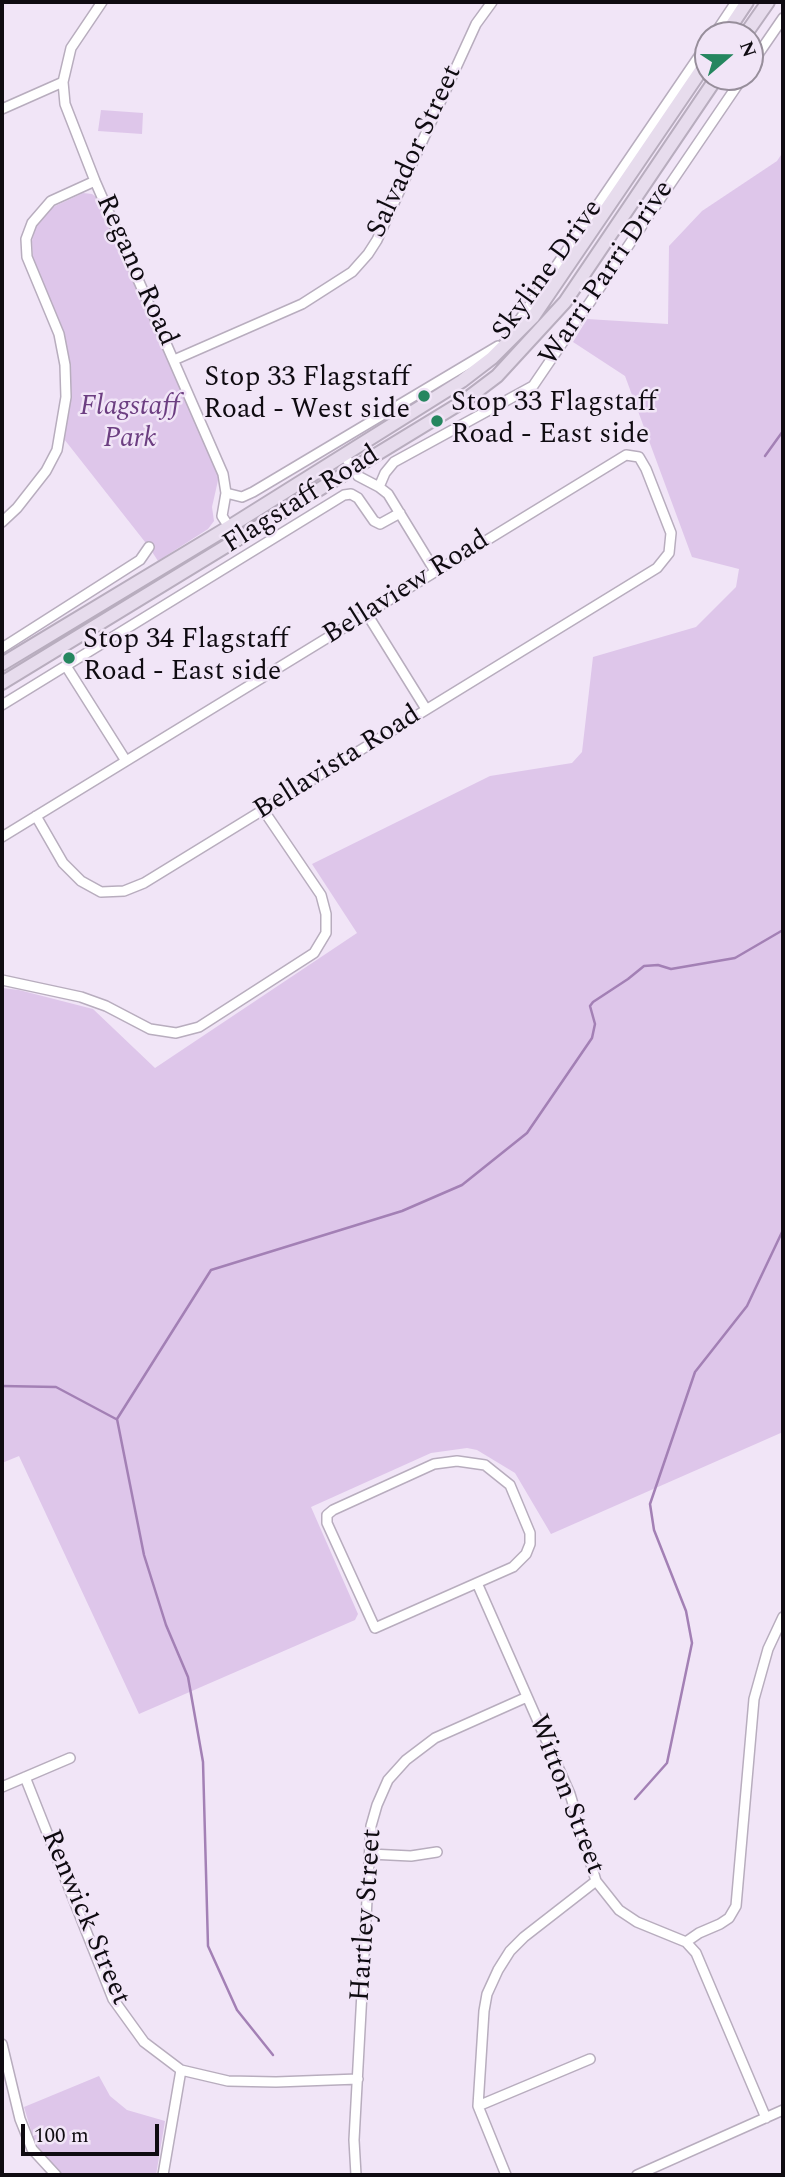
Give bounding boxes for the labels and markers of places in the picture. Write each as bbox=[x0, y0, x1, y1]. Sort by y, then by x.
place label: Stop 33 Flagstaff Road - West side bbox=[203, 363, 410, 429]
marker: Stop 33 Flagstaff Road - West side bbox=[416, 388, 432, 404]
place label: Stop 33 Flagstaff Road - East side bbox=[451, 388, 657, 454]
marker: Stop 33 Flagstaff Road - East side bbox=[429, 413, 445, 429]
place label: Stop 34 Flagstaff Road - East side bbox=[83, 625, 289, 691]
marker: Stop 34 Flagstaff Road - East side bbox=[61, 650, 77, 666]

